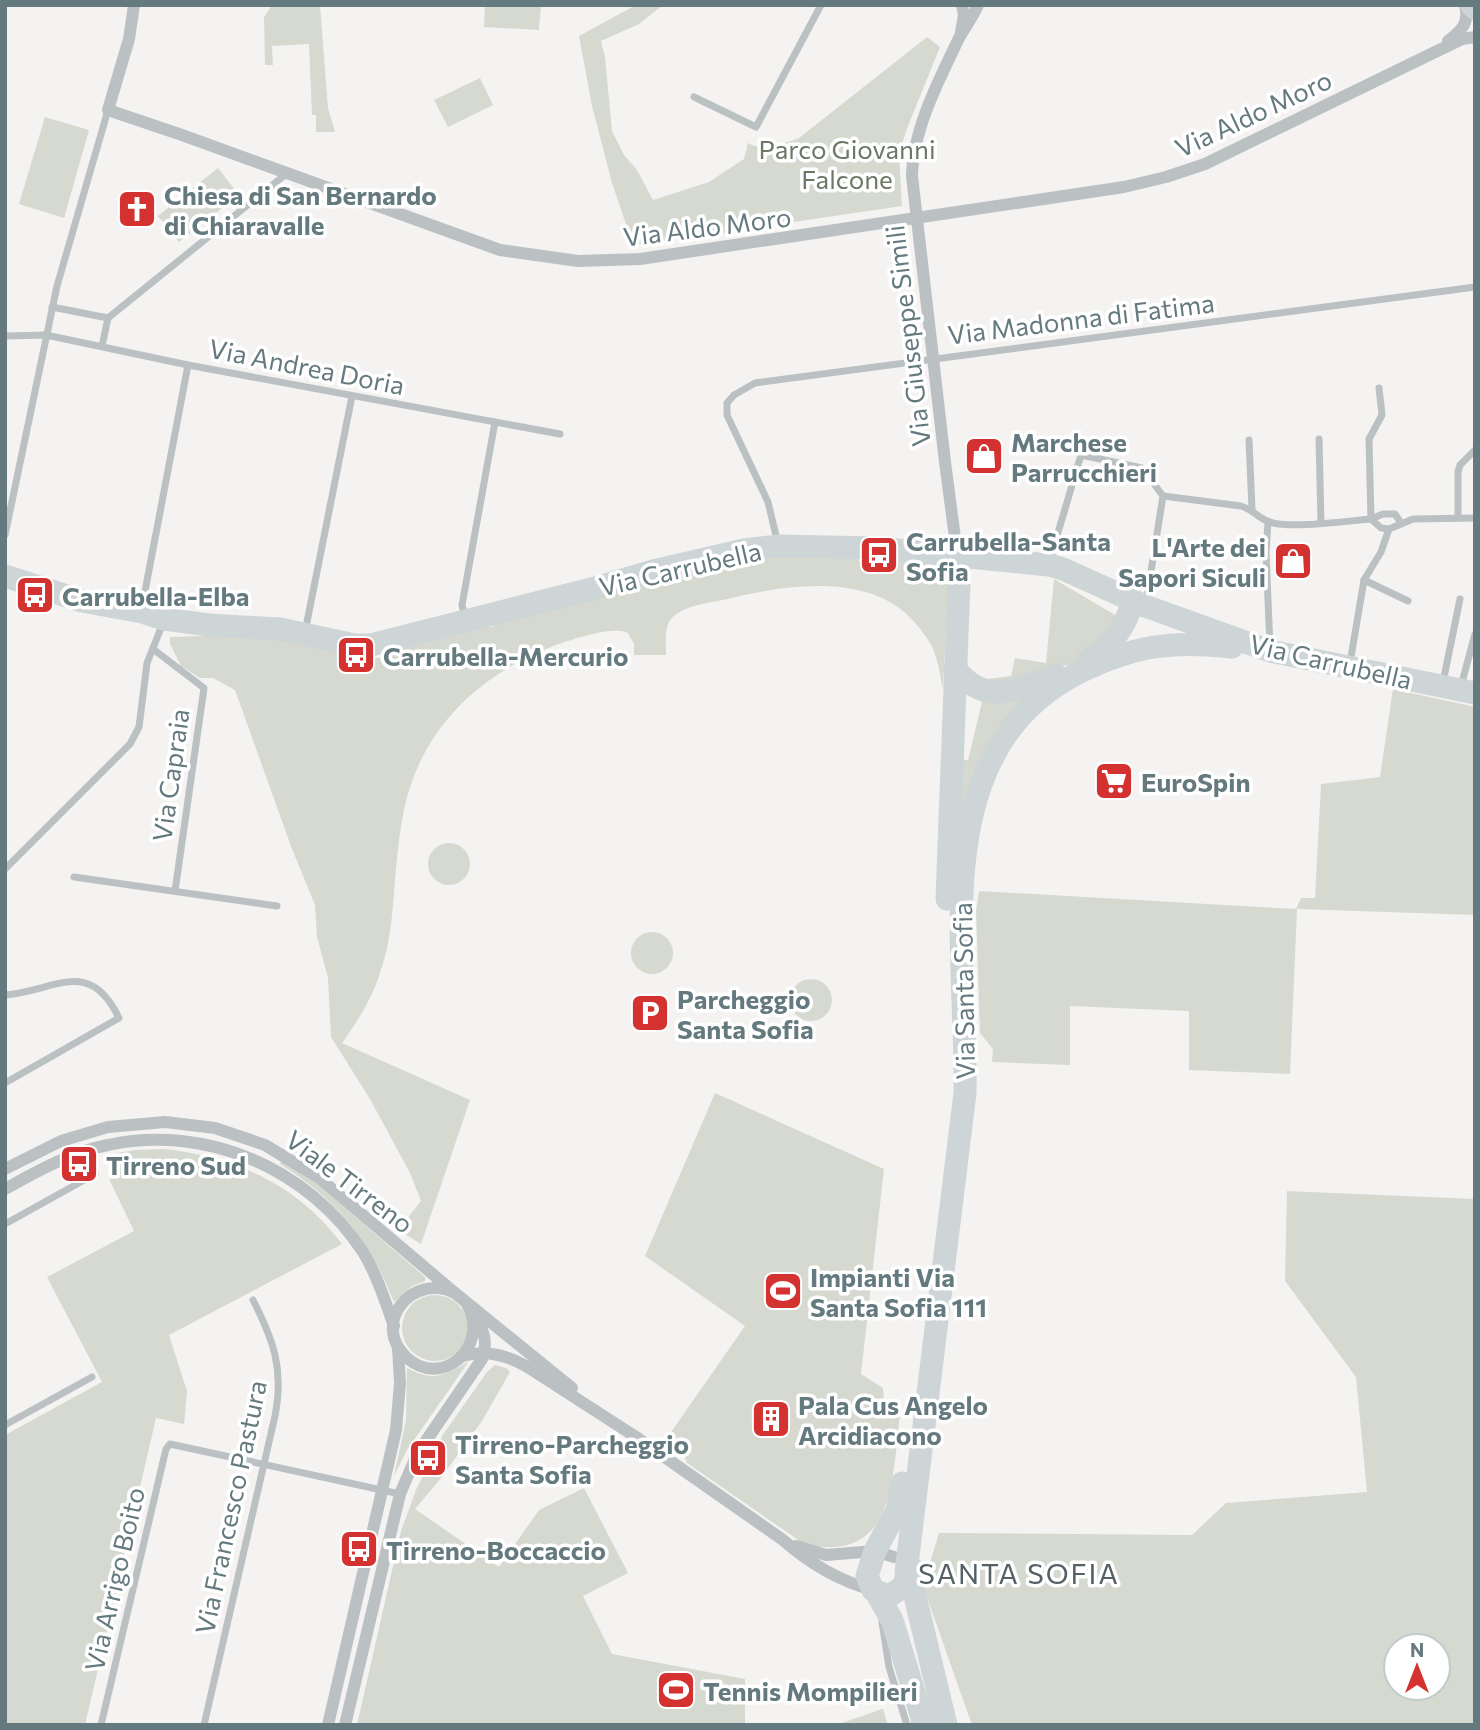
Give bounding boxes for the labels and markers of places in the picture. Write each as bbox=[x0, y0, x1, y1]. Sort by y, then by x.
place label: Chiesa di San Bernardo di Chiaravalle bbox=[164, 179, 437, 240]
church icon: Chiesa di San Bernardo di Chiaravalle bbox=[116, 188, 158, 230]
place label: Marchese Parrucchieri bbox=[1011, 426, 1157, 487]
shop icon: Marchese Parrucchieri bbox=[963, 435, 1005, 477]
place label: Carrubella-Santa Sofia bbox=[906, 525, 1111, 586]
place label: L'Arte dei Sapori Siculi bbox=[1118, 531, 1266, 592]
bus stop icon: Carrubella-Santa Sofia bbox=[858, 534, 900, 576]
shop icon: L'Arte dei Sapori Siculi bbox=[1272, 540, 1314, 582]
bus stop icon: Carrubella-Elba bbox=[14, 574, 56, 616]
place label: Carrubella-Elba bbox=[62, 580, 249, 611]
bus stop icon: Carrubella-Mercurio bbox=[335, 634, 377, 676]
place label: Carrubella-Mercurio bbox=[383, 640, 629, 671]
supermarket icon: EuroSpin bbox=[1093, 760, 1135, 802]
place label: EuroSpin bbox=[1141, 766, 1251, 797]
place label: Parcheggio Santa Sofia bbox=[677, 983, 814, 1044]
parking icon: Parcheggio Santa Sofia bbox=[629, 992, 671, 1034]
bus stop icon: Tirreno Sud bbox=[58, 1143, 100, 1185]
place label: Tirreno Sud bbox=[106, 1149, 246, 1180]
place label: Impianti Via Santa Sofia 111 bbox=[810, 1261, 987, 1322]
sports icon: Impianti Via Santa Sofia 111 bbox=[762, 1270, 804, 1312]
place label: Pala Cus Angelo Arcidiacono bbox=[798, 1389, 988, 1450]
building icon: Pala Cus Angelo Arcidiacono bbox=[750, 1398, 792, 1440]
place label: Tirreno-Parcheggio Santa Sofia bbox=[455, 1428, 689, 1489]
bus stop icon: Tirreno-Parcheggio Santa Sofia bbox=[407, 1437, 449, 1479]
bus stop icon: Tirreno-Boccaccio bbox=[338, 1528, 380, 1570]
place label: Tirreno-Boccaccio bbox=[386, 1534, 606, 1565]
sports icon: Tennis Mompilieri bbox=[655, 1669, 697, 1711]
place label: Tennis Mompilieri bbox=[703, 1675, 918, 1706]

